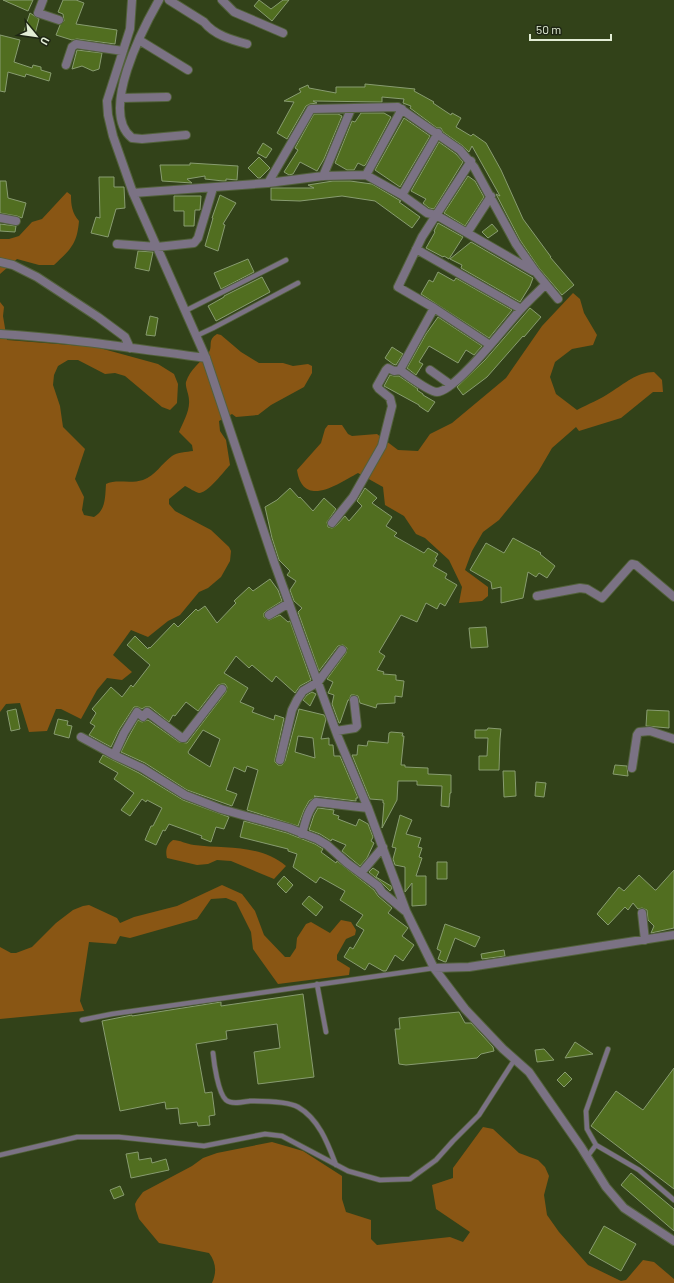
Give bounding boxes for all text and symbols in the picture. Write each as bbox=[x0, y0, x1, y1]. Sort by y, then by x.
north arrow bbox=[16, 16, 56, 56]
scale bar bbox=[530, 16, 611, 42]
text: 50 m bbox=[536, 22, 561, 36]
text: U bbox=[38, 35, 53, 47]

